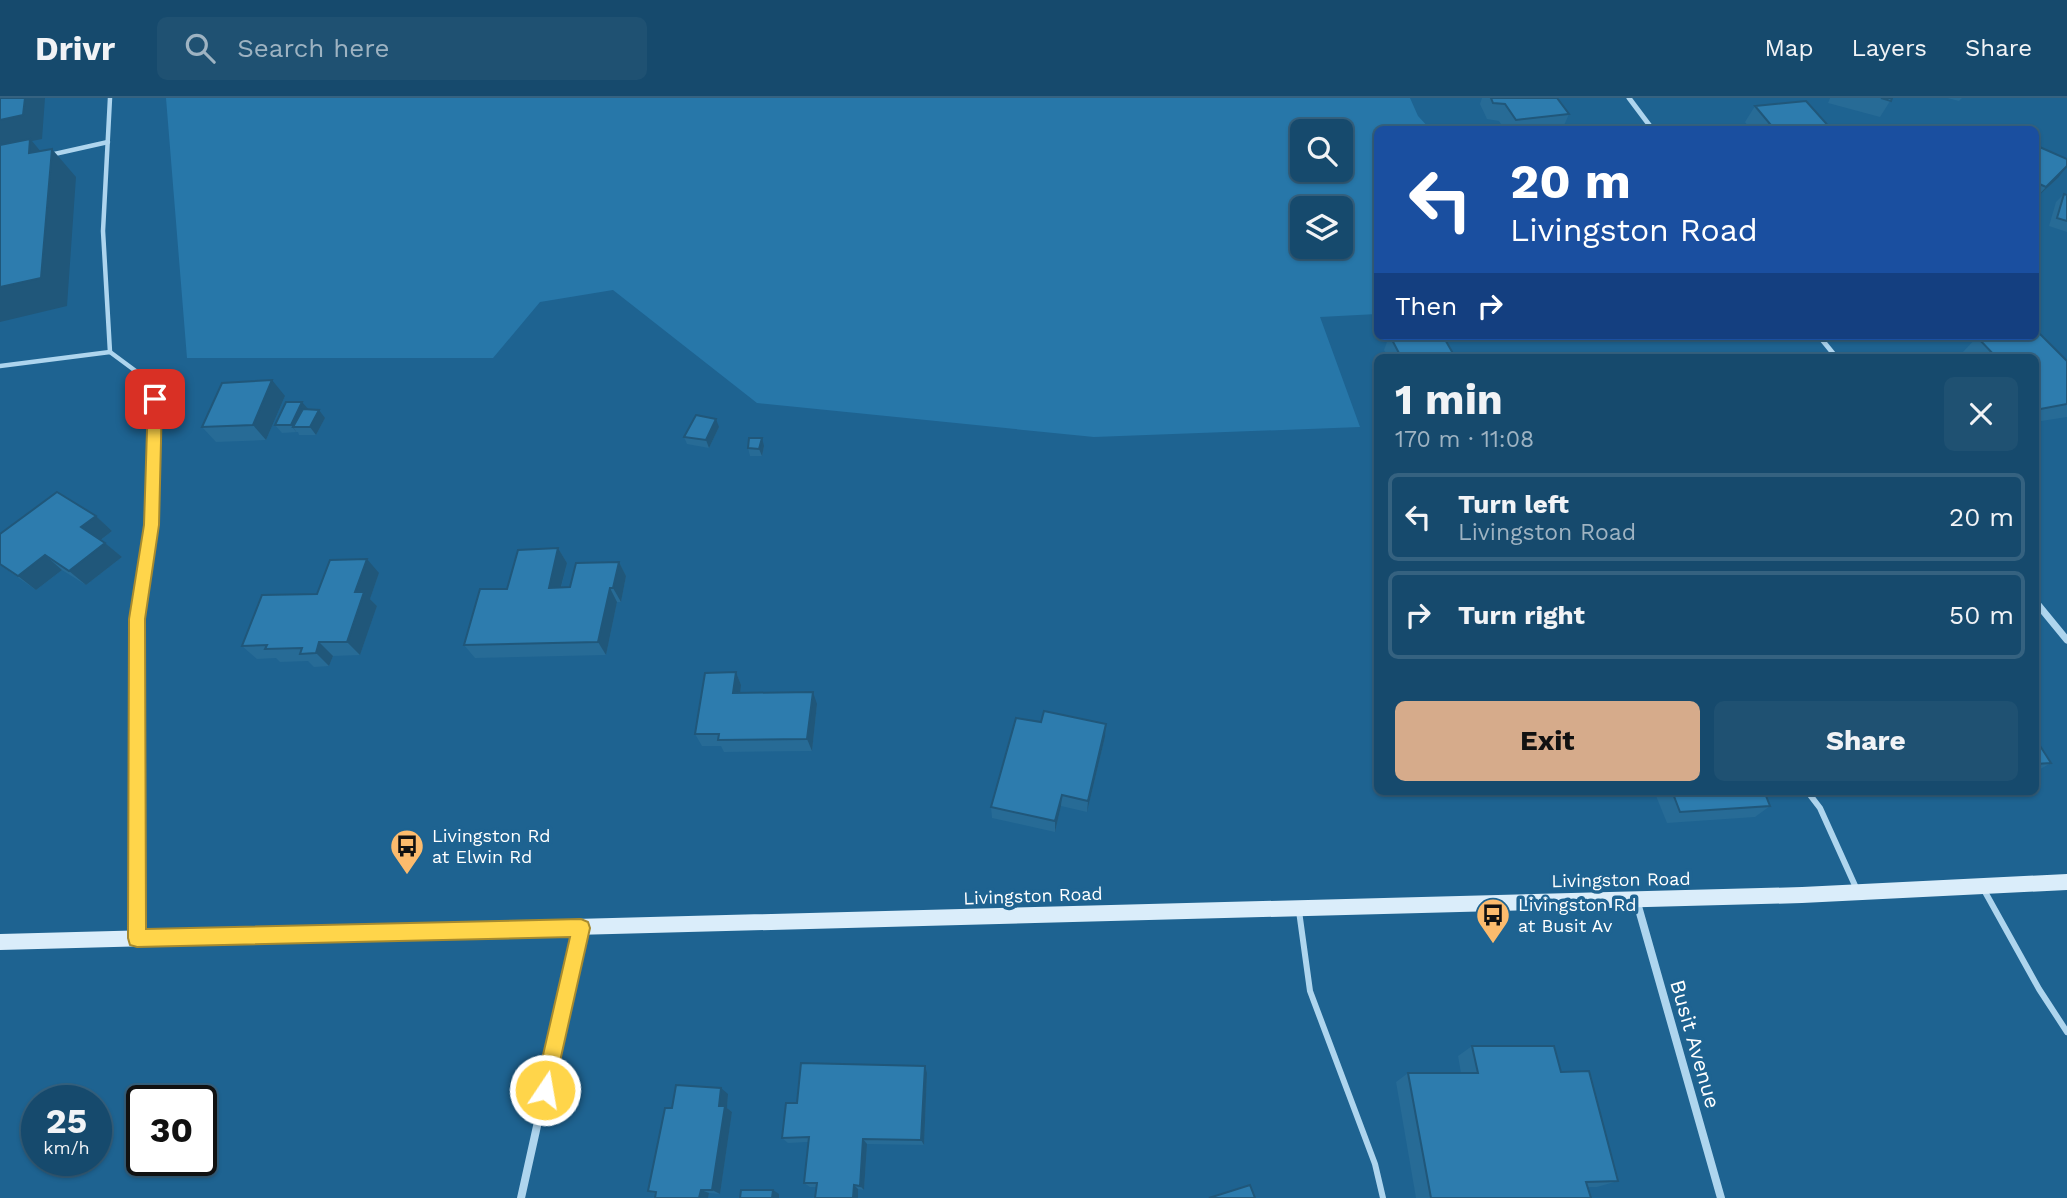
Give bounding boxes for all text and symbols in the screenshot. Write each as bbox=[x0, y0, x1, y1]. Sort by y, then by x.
search box bbox=[157, 17, 647, 80]
text: Drivr bbox=[35, 29, 115, 68]
icon: search bbox=[181, 29, 219, 67]
text: Search here bbox=[237, 33, 390, 63]
text: Map bbox=[1765, 34, 1813, 62]
text: Layers bbox=[1851, 34, 1927, 62]
text: Share bbox=[1965, 34, 2032, 62]
map controls bbox=[1290, 119, 1353, 259]
button: search bbox=[1290, 119, 1353, 182]
text: 20 m bbox=[1510, 152, 1631, 210]
icon: left bbox=[1395, 154, 1486, 245]
button: layers bbox=[1290, 196, 1353, 259]
text: Livingston Road bbox=[1510, 211, 1758, 249]
icon: right bbox=[1471, 287, 1509, 325]
text: Then bbox=[1395, 291, 1457, 321]
pin bbox=[125, 369, 185, 429]
text: 1 min bbox=[1395, 375, 1503, 424]
button: close bbox=[1944, 377, 2018, 451]
icon: arrive bbox=[136, 380, 174, 418]
text: 170 m · 11:08 bbox=[1395, 426, 1534, 453]
text: Turn left bbox=[1458, 489, 1569, 519]
icon: left bbox=[1399, 498, 1437, 536]
text: 20 m bbox=[1949, 502, 2014, 532]
text: Livingston Road bbox=[1458, 519, 1636, 546]
icon: right bbox=[1399, 596, 1437, 634]
text: Turn right bbox=[1458, 600, 1585, 630]
text: 50 m bbox=[1949, 600, 2014, 630]
button: Exit bbox=[1395, 701, 1700, 781]
button: Share bbox=[1714, 701, 2018, 781]
place label: Livingston Rd at Elwin Rd bbox=[432, 825, 550, 867]
bus stop icon: Livingston Rd at Elwin Rd bbox=[388, 827, 426, 876]
street label: Livingston Road bbox=[1551, 868, 1691, 891]
street label: Livingston Road bbox=[963, 883, 1103, 908]
place label: Livingston Rd at Busit Av bbox=[1518, 894, 1636, 936]
bus stop icon: Livingston Rd at Busit Av bbox=[1474, 896, 1512, 945]
street label: Busit Avenue bbox=[1665, 977, 1726, 1111]
position arrow bbox=[508, 1053, 582, 1127]
speed limit sign: 30 bbox=[126, 1085, 217, 1176]
text: 25 bbox=[46, 1100, 87, 1142]
text: km/h bbox=[43, 1137, 90, 1158]

